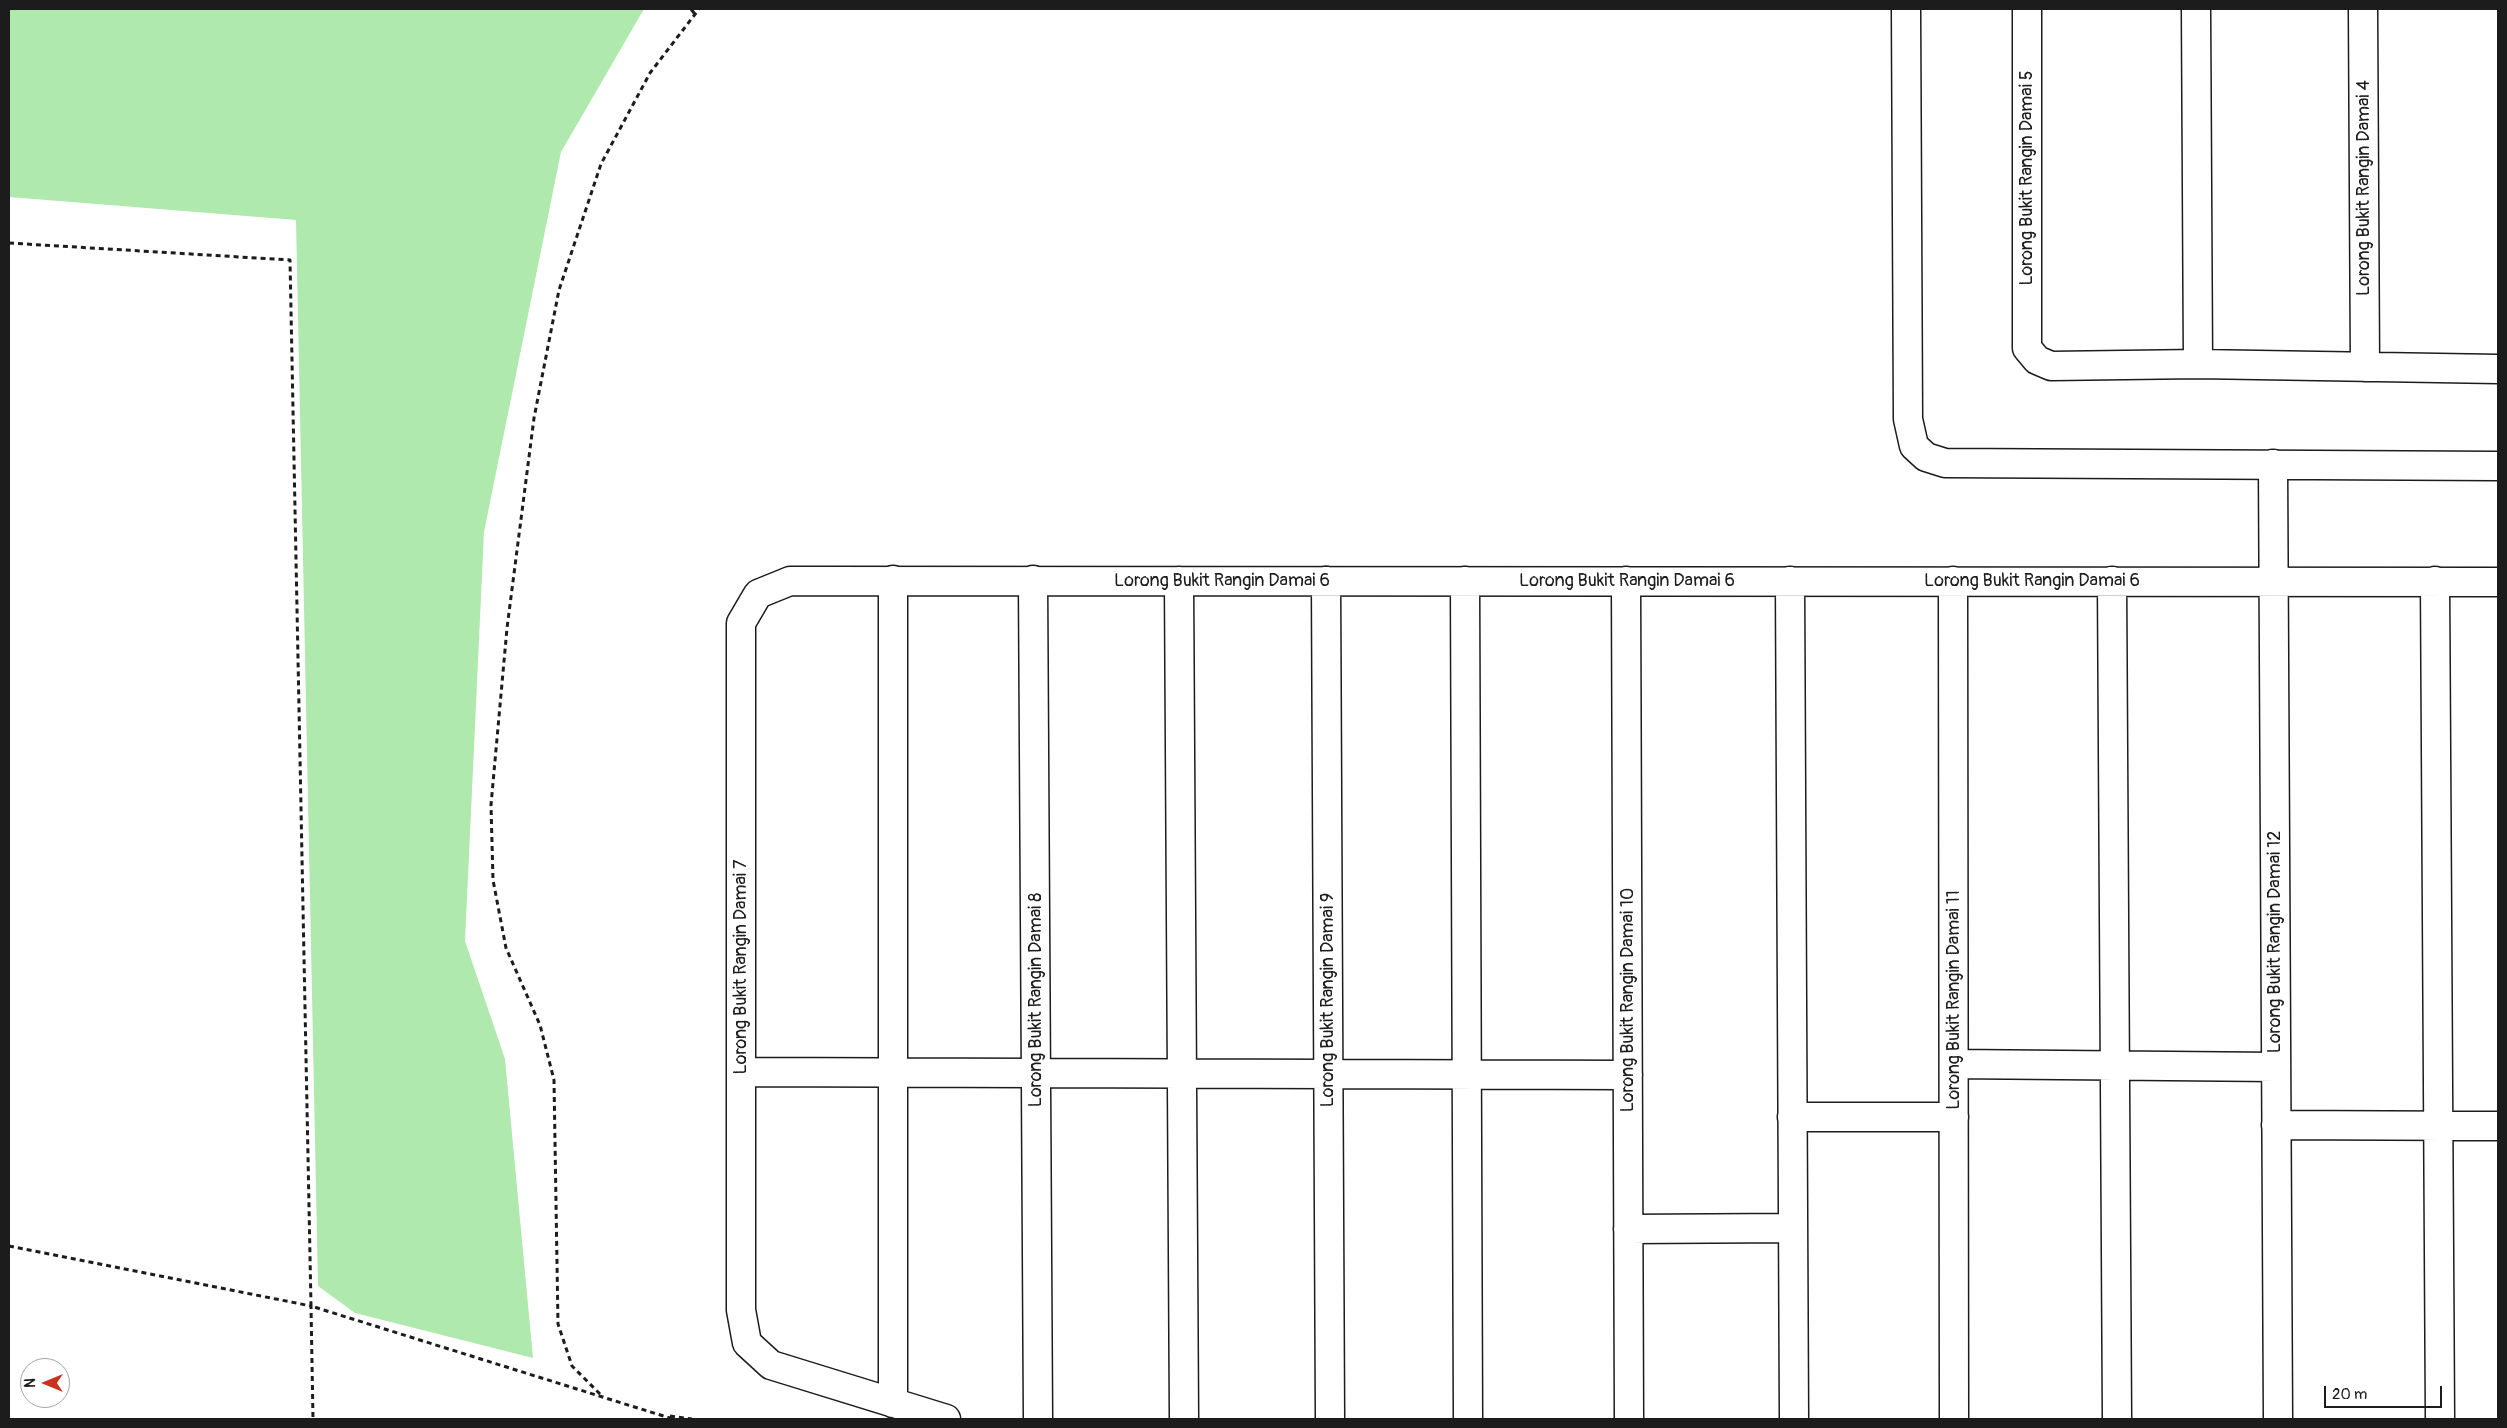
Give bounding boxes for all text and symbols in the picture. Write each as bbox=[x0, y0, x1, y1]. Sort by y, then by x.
street label: Lorong Bukit Rangin Damai 5 bbox=[2016, 70, 2038, 286]
street label: Lorong Bukit Rangin Damai 4 bbox=[2353, 80, 2375, 296]
street label: Lorong Bukit Rangin Damai 6 bbox=[1114, 570, 1330, 592]
street label: Lorong Bukit Rangin Damai 6 bbox=[1519, 570, 1735, 592]
street label: Lorong Bukit Rangin Damai 6 bbox=[1924, 570, 2140, 592]
street label: Lorong Bukit Rangin Damai 12 bbox=[2264, 831, 2286, 1053]
street label: Lorong Bukit Rangin Damai 7 bbox=[730, 860, 752, 1074]
street label: Lorong Bukit Rangin Damai 10 bbox=[1617, 888, 1639, 1112]
street label: Lorong Bukit Rangin Damai 11 bbox=[1943, 890, 1965, 1110]
street label: Lorong Bukit Rangin Damai 8 bbox=[1025, 893, 1047, 1107]
street label: Lorong Bukit Rangin Damai 9 bbox=[1317, 893, 1339, 1107]
north arrow bbox=[20, 1358, 70, 1408]
scale bar bbox=[2327, 1376, 2444, 1408]
text: N bbox=[22, 1378, 39, 1388]
text: 20 m bbox=[2332, 1385, 2367, 1404]

